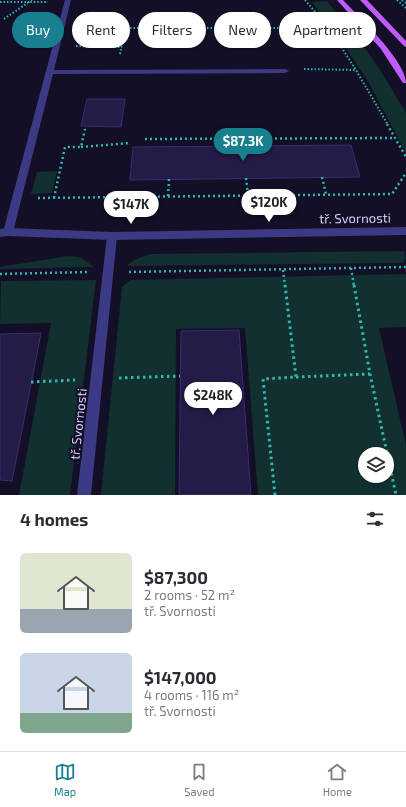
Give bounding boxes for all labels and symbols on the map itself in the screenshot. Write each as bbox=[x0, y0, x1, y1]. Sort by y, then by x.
pin: $87.3K bbox=[210, 128, 276, 162]
pin: $120K bbox=[241, 189, 297, 223]
pin: $147K bbox=[103, 191, 159, 225]
street label: tř. Svornosti bbox=[319, 209, 391, 227]
pin: $248K bbox=[185, 382, 241, 416]
street label: tř. Svornosti bbox=[66, 388, 90, 460]

